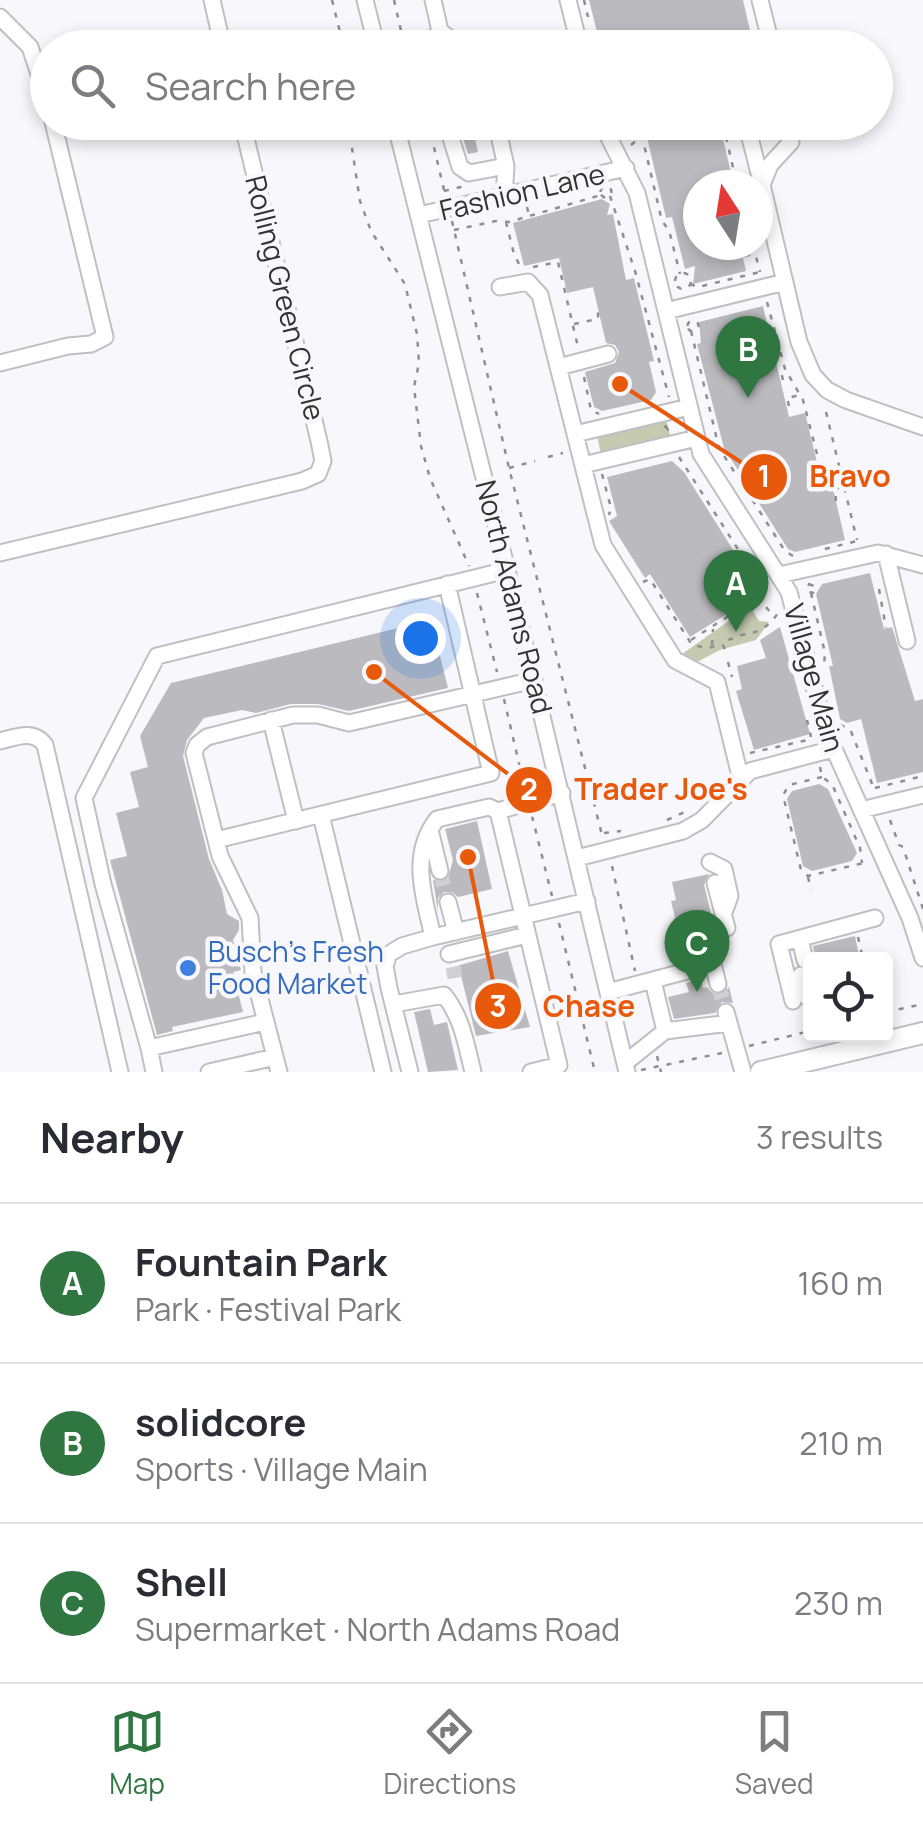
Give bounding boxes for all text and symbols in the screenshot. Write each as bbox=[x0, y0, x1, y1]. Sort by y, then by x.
search box bbox=[30, 30, 893, 140]
icon: search bbox=[65, 58, 120, 113]
text: Search here bbox=[145, 59, 356, 111]
street label: Fashion Lane bbox=[435, 154, 608, 228]
north arrow bbox=[683, 170, 773, 260]
street label: Rolling Green Circle bbox=[237, 171, 335, 424]
pin: B bbox=[716, 316, 780, 398]
callout: Bravo bbox=[739, 447, 911, 507]
text: 1 bbox=[757, 455, 771, 496]
text: Bravo bbox=[809, 455, 891, 496]
street label: North Adams Road bbox=[468, 476, 562, 718]
pin: A bbox=[704, 550, 768, 632]
street label: Village Main bbox=[776, 599, 854, 756]
your location bbox=[395, 613, 446, 664]
callout: Trader Joe's bbox=[504, 760, 767, 820]
text: 2 bbox=[520, 768, 538, 809]
text: Trader Joe's bbox=[574, 768, 748, 809]
pin: C bbox=[664, 910, 730, 992]
place label: Busch's Fresh Food Market bbox=[208, 932, 384, 1002]
map controls bbox=[803, 952, 893, 1042]
button: locate bbox=[803, 952, 893, 1042]
marker: Busch's Fresh Food Market bbox=[177, 957, 199, 979]
callout: Chase bbox=[473, 976, 656, 1036]
text: 3 bbox=[489, 985, 507, 1026]
text: Chase bbox=[543, 985, 635, 1026]
text: Nearby bbox=[40, 1108, 184, 1166]
text: 3 results bbox=[756, 1115, 883, 1159]
text: Fountain Park bbox=[135, 1235, 387, 1287]
text: A bbox=[62, 1261, 83, 1305]
text: 160 m bbox=[798, 1261, 883, 1305]
text: Park · Festival Park bbox=[135, 1287, 401, 1331]
text: solidcore bbox=[135, 1395, 306, 1447]
text: B bbox=[62, 1421, 83, 1465]
text: 210 m bbox=[799, 1421, 883, 1465]
text: Sports · Village Main bbox=[135, 1447, 428, 1491]
text: Shell bbox=[135, 1555, 228, 1607]
text: C bbox=[61, 1581, 84, 1625]
text: 230 m bbox=[794, 1581, 883, 1625]
text: Supermarket · North Adams Road bbox=[135, 1607, 620, 1651]
tab: Map bbox=[109, 1704, 165, 1802]
tab: Directions bbox=[384, 1704, 516, 1802]
tab: Saved bbox=[735, 1704, 814, 1802]

